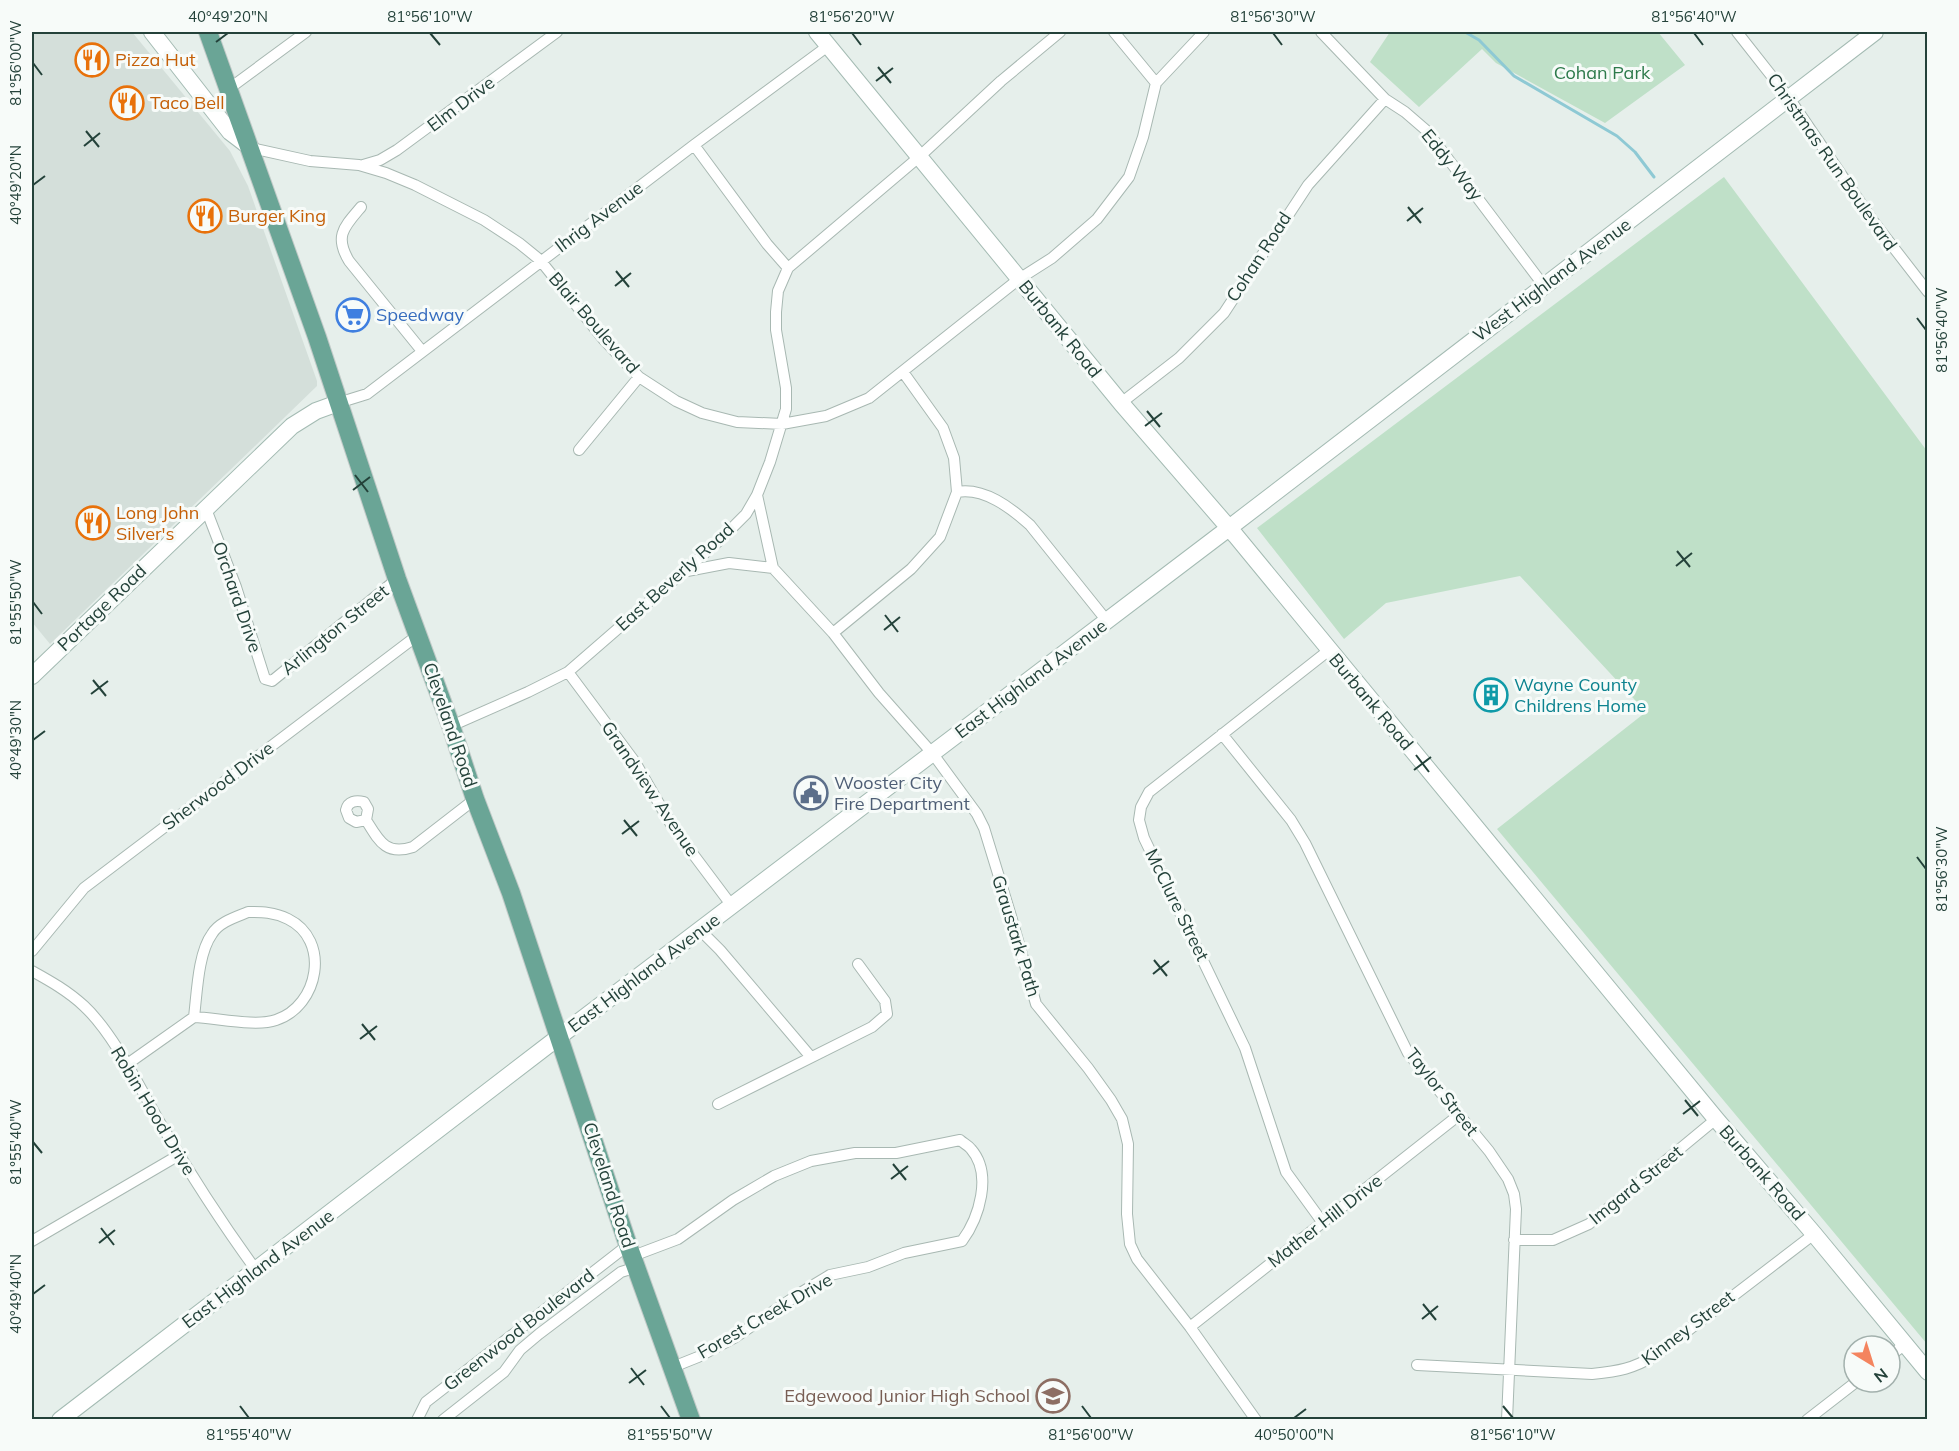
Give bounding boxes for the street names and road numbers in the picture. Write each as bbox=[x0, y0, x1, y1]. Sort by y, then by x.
street label: Christmas Run Boulevard bbox=[1762, 69, 1902, 255]
street label: Elm Drive bbox=[422, 71, 499, 137]
street label: Eddy Way bbox=[1417, 124, 1489, 206]
street label: Ihrig Avenue bbox=[550, 176, 647, 257]
street label: Cohan Road bbox=[1221, 207, 1296, 306]
street label: West Highland Avenue bbox=[1468, 213, 1635, 347]
street label: Blair Boulevard bbox=[544, 267, 645, 378]
street label: Burbank Road bbox=[1014, 275, 1107, 382]
street label: East Beverly Road bbox=[611, 517, 739, 636]
street label: Orchard Drive bbox=[208, 538, 267, 655]
street label: Portage Road bbox=[52, 559, 151, 656]
street label: Arlington Street bbox=[276, 579, 393, 680]
street label: East Highland Avenue bbox=[950, 614, 1111, 743]
street label: Burbank Road bbox=[1324, 649, 1419, 755]
street label: Cleveland Road bbox=[418, 659, 483, 790]
street label: Grandview Avenue bbox=[597, 717, 704, 861]
street label: Sherwood Drive bbox=[157, 736, 278, 835]
street label: McClure Street bbox=[1140, 845, 1215, 965]
street label: Graustark Path bbox=[987, 872, 1046, 1000]
street label: East Highland Avenue bbox=[563, 908, 724, 1037]
street label: Robin Hood Drive bbox=[106, 1042, 201, 1179]
street label: Taylor Street bbox=[1401, 1043, 1484, 1140]
street label: Cleveland Road bbox=[578, 1119, 641, 1251]
street label: Burbank Road bbox=[1715, 1120, 1810, 1225]
street label: Imgard Street bbox=[1584, 1140, 1687, 1229]
street label: Mather Hill Drive bbox=[1263, 1169, 1387, 1272]
street label: East Highland Avenue bbox=[177, 1204, 338, 1333]
street label: Greenwood Boulevard bbox=[439, 1263, 599, 1396]
street label: Forest Creek Drive bbox=[693, 1268, 836, 1363]
street label: Kinney Street bbox=[1637, 1285, 1739, 1370]

